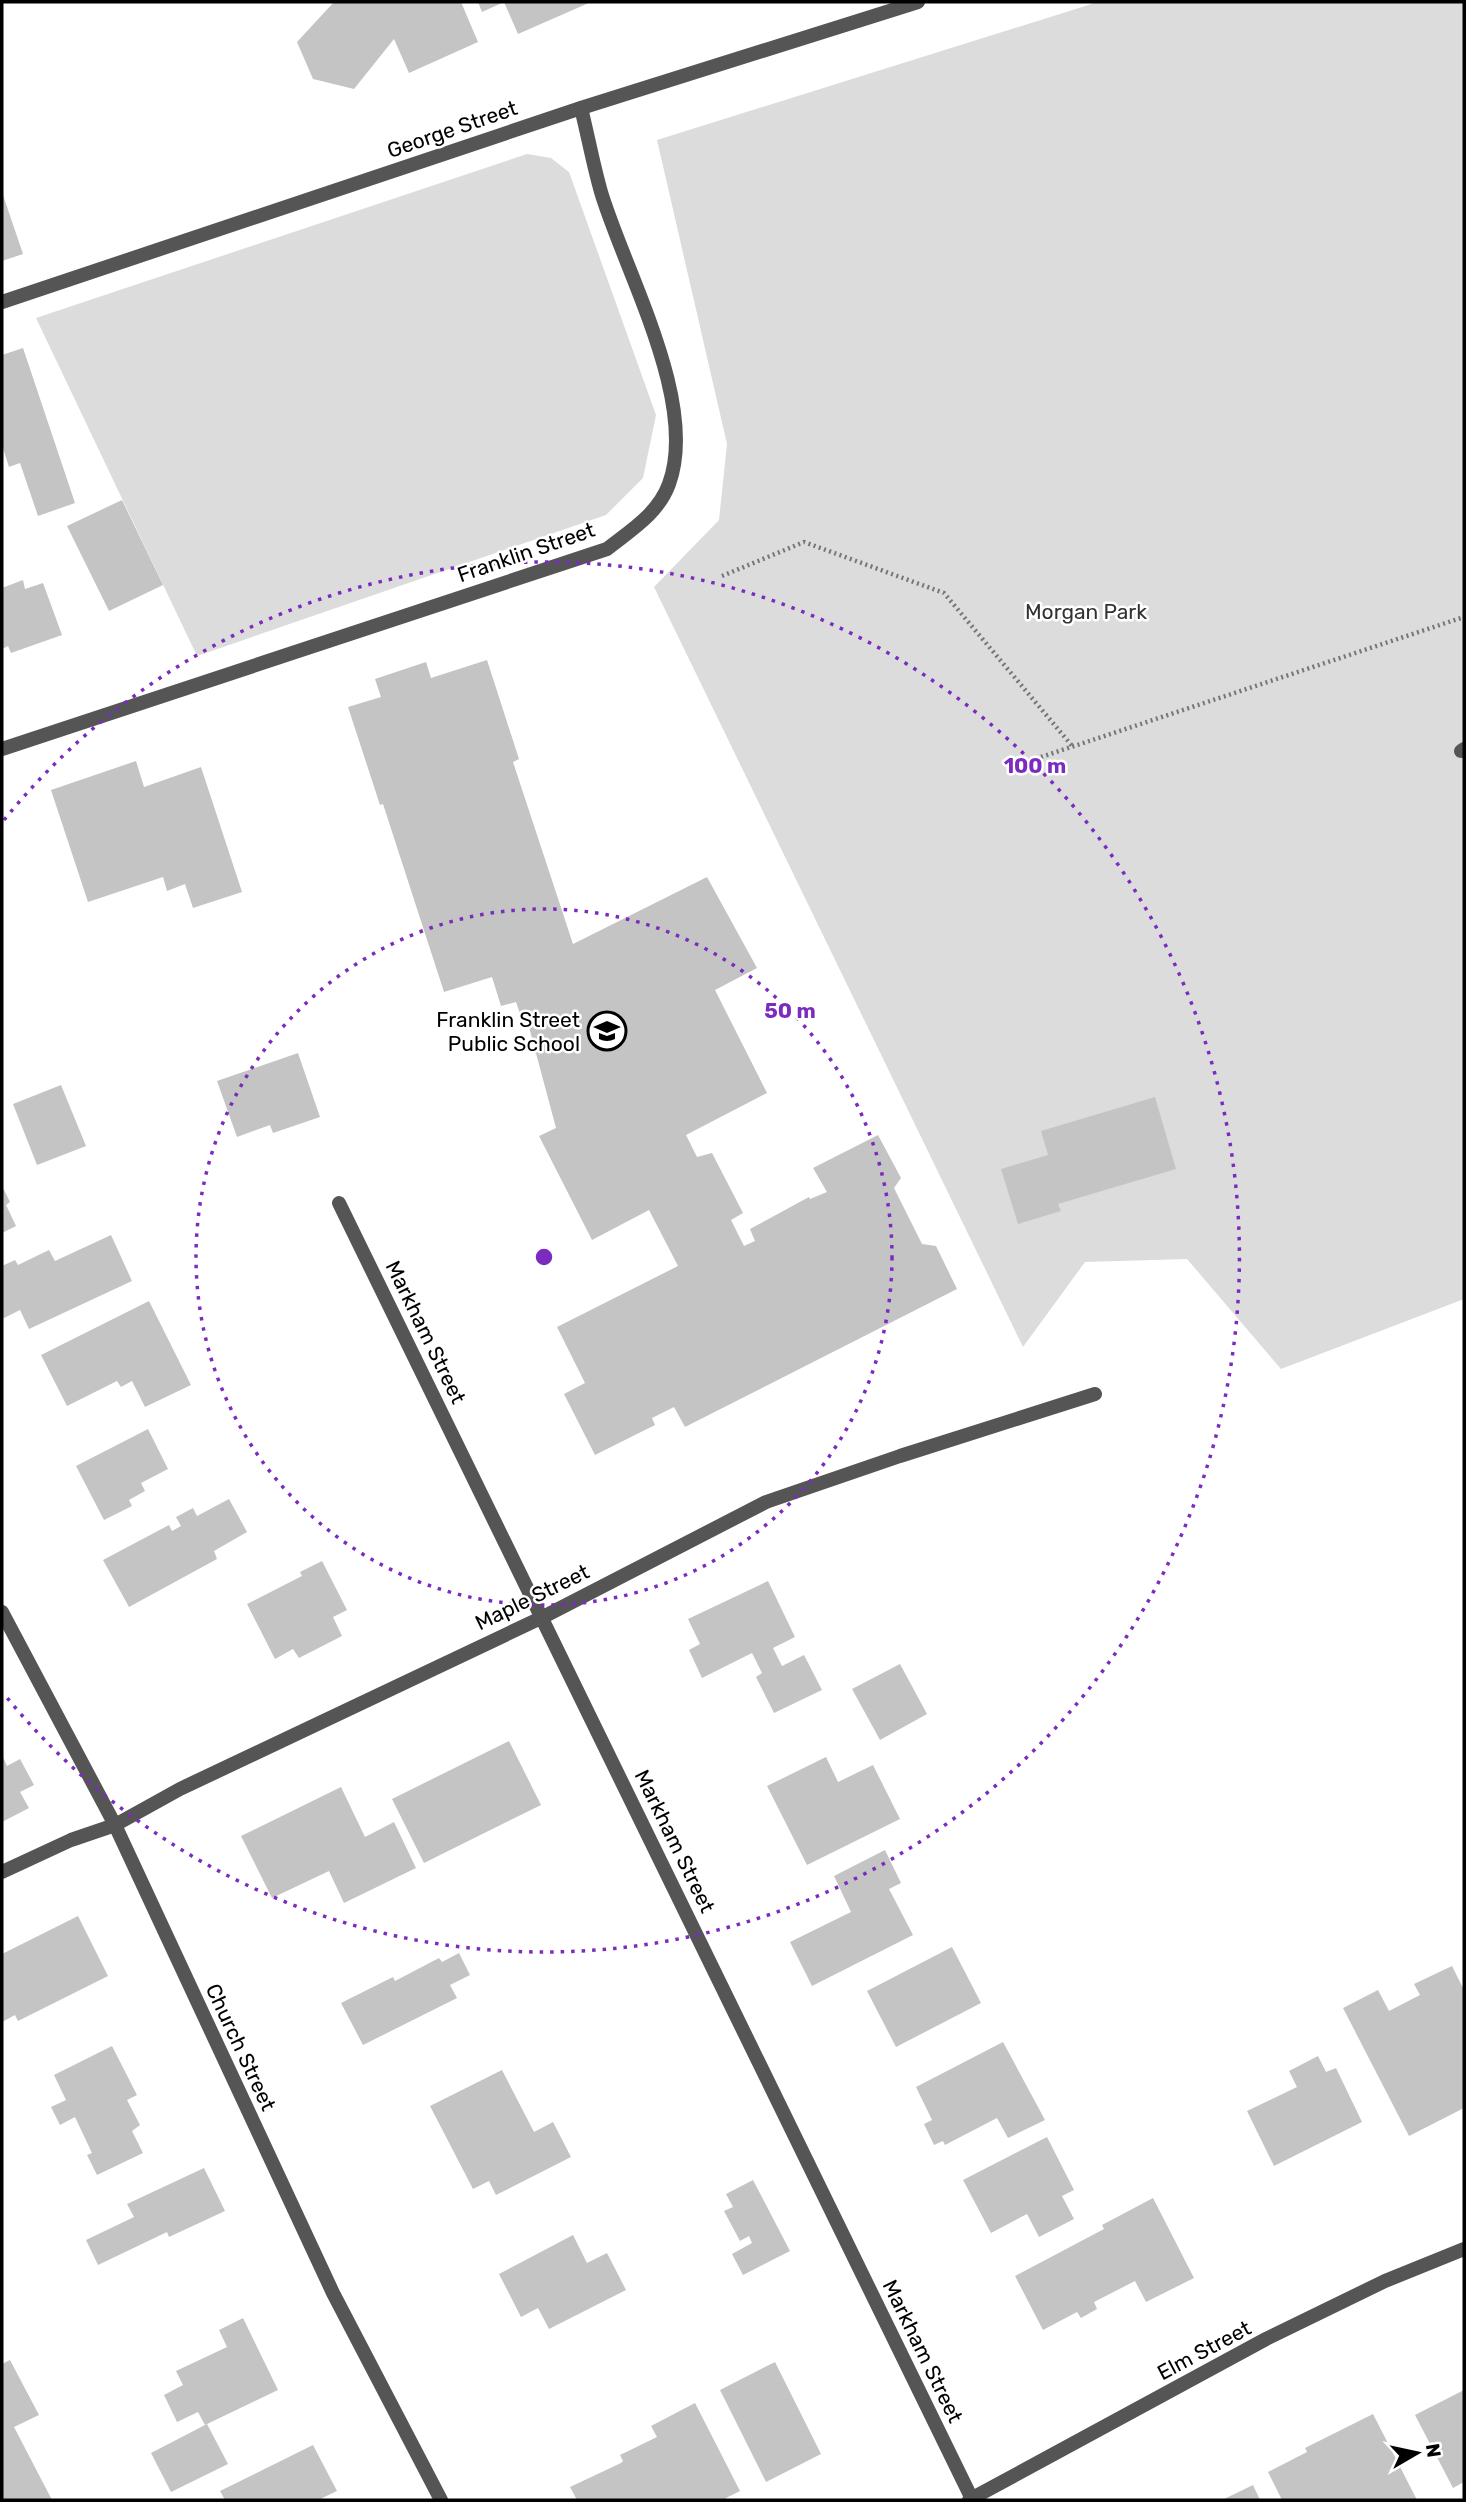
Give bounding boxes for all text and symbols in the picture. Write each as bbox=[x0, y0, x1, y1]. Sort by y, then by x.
street label: George Street bbox=[384, 95, 520, 163]
street label: Franklin Street bbox=[454, 517, 598, 587]
park label: Morgan Park bbox=[1025, 599, 1147, 624]
text: 100 m bbox=[1004, 753, 1066, 778]
text: 50 m bbox=[764, 998, 816, 1023]
place label: Franklin Street Public School bbox=[436, 1007, 580, 1056]
school or university icon: Franklin Street Public School bbox=[586, 1010, 628, 1052]
centre of rings bbox=[532, 1245, 556, 1269]
street label: Markham Street bbox=[381, 1256, 471, 1408]
street label: Maple Street bbox=[471, 1559, 593, 1635]
street label: Markham Street bbox=[630, 1765, 720, 1917]
street label: Church Street bbox=[201, 1979, 281, 2115]
street label: Markham Street bbox=[878, 2275, 968, 2427]
street label: Elm Street bbox=[1153, 2315, 1255, 2385]
north arrow bbox=[1382, 2418, 1452, 2488]
text: N bbox=[1421, 2442, 1446, 2459]

